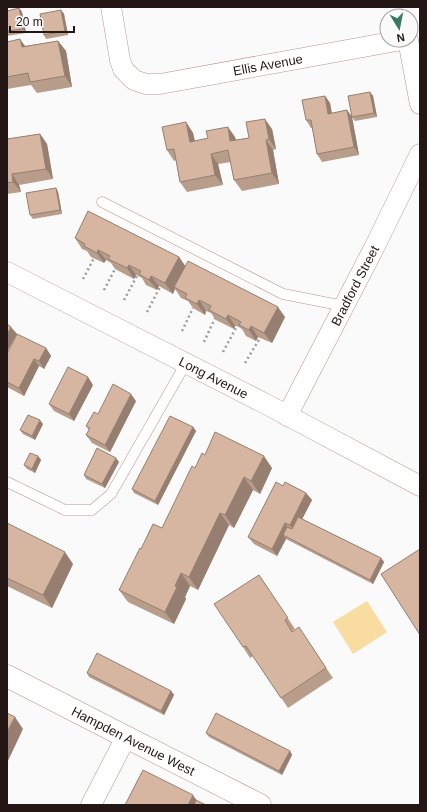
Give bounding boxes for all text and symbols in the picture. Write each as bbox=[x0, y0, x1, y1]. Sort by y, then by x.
scale bar bbox=[10, 8, 74, 34]
north arrow bbox=[379, 8, 419, 48]
text: 20 m bbox=[16, 15, 43, 29]
text: N bbox=[396, 31, 406, 44]
street label: Ellis Avenue bbox=[232, 51, 304, 78]
street label: Bradford Street bbox=[328, 242, 382, 328]
street label: Long Avenue bbox=[177, 353, 251, 401]
street label: Hampden Avenue West bbox=[69, 703, 198, 778]

